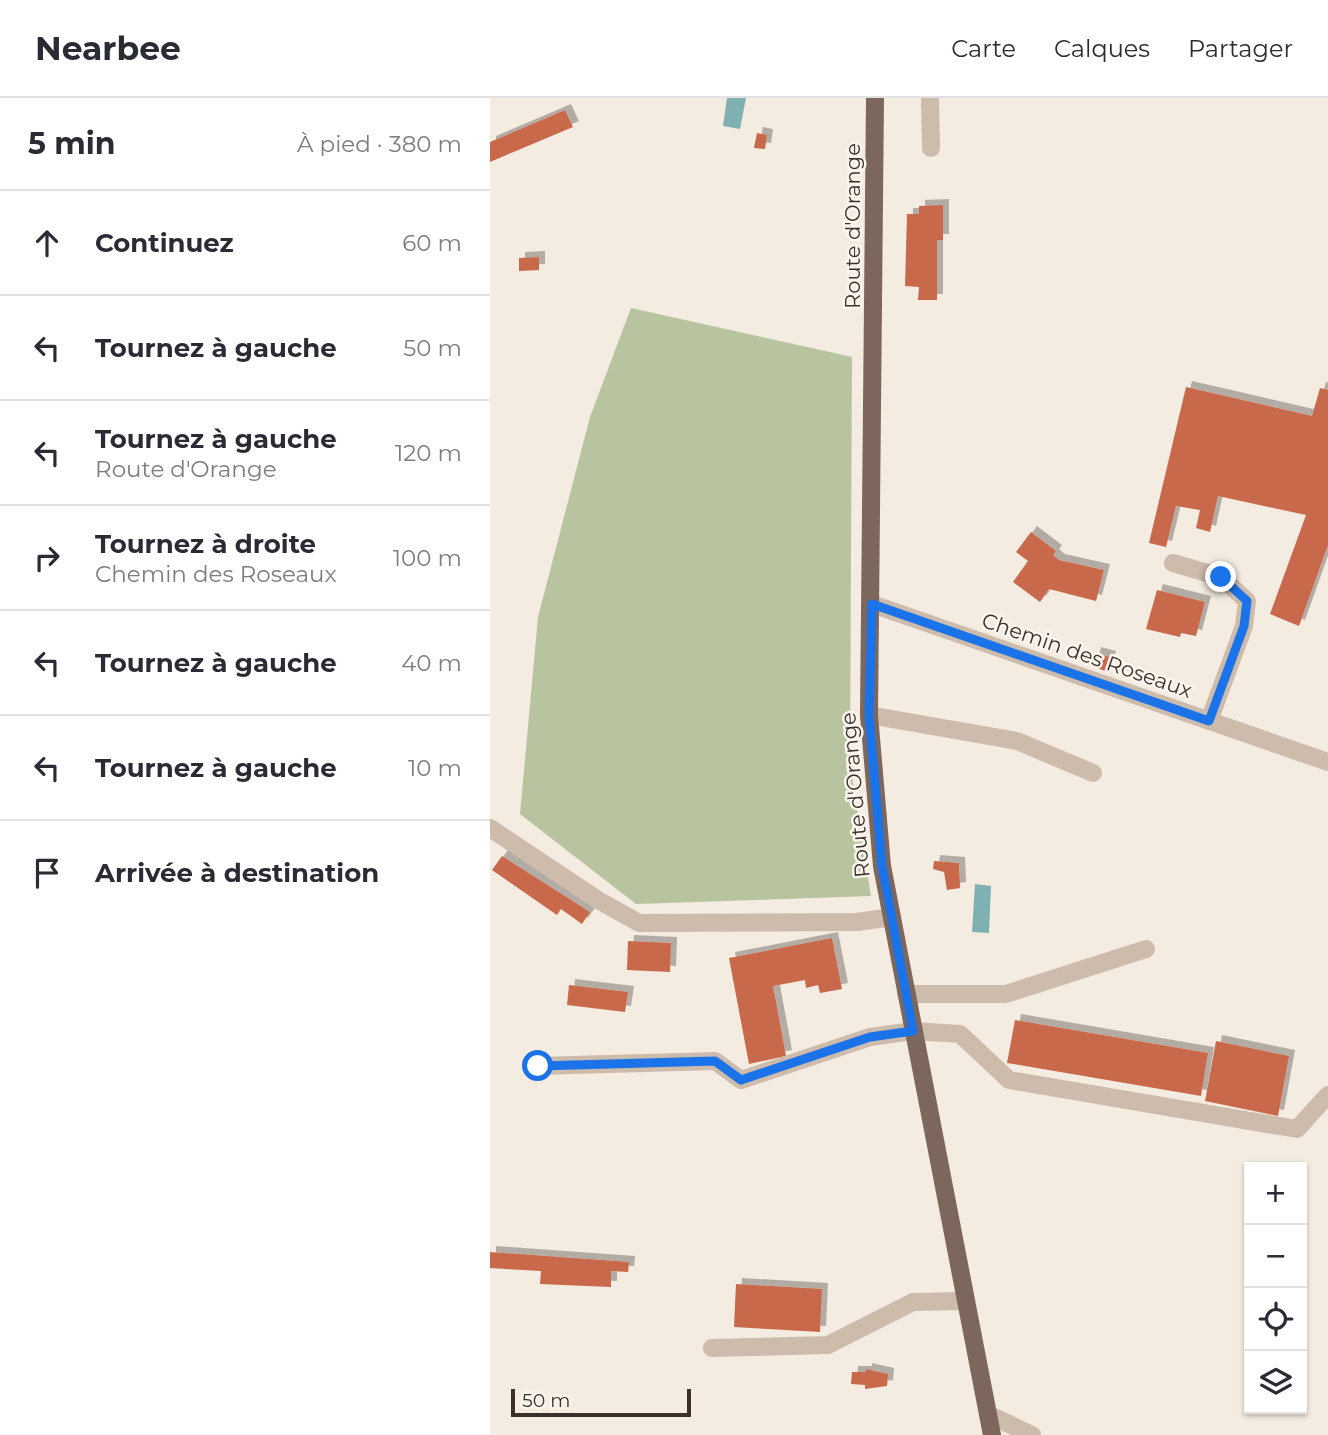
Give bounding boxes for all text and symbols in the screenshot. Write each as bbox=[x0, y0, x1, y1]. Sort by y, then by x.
text: Nearbee bbox=[35, 28, 181, 68]
text: Carte bbox=[951, 34, 1016, 63]
text: Calques bbox=[1054, 34, 1150, 63]
text: Partager bbox=[1188, 34, 1293, 63]
text: 5 min bbox=[28, 125, 116, 162]
text: À pied · 380 m bbox=[297, 130, 462, 158]
street label: Route d'Orange bbox=[840, 143, 865, 309]
icon: ahead bbox=[28, 224, 66, 262]
text: Continuez bbox=[95, 227, 234, 259]
text: 60 m bbox=[402, 229, 462, 257]
icon: left bbox=[28, 329, 66, 367]
text: Tournez à gauche bbox=[95, 332, 337, 364]
text: 50 m bbox=[403, 334, 462, 362]
text: Tournez à gauche bbox=[95, 423, 337, 455]
icon: left bbox=[28, 434, 66, 472]
text: 120 m bbox=[395, 439, 462, 467]
text: Route d'Orange bbox=[95, 455, 277, 483]
text: Tournez à droite bbox=[95, 528, 316, 560]
icon: right bbox=[28, 539, 66, 577]
text: 100 m bbox=[393, 544, 462, 572]
text: Chemin des Roseaux bbox=[95, 560, 337, 588]
route end bbox=[1205, 561, 1236, 592]
street label: Chemin des Roseaux bbox=[979, 607, 1195, 703]
icon: left bbox=[28, 644, 66, 682]
text: Tournez à gauche bbox=[95, 647, 337, 679]
text: 40 m bbox=[401, 649, 462, 677]
street label: Route d'Orange bbox=[835, 711, 875, 879]
icon: left bbox=[28, 749, 66, 787]
text: Tournez à gauche bbox=[95, 752, 337, 784]
text: 10 m bbox=[408, 754, 462, 782]
icon: arrive bbox=[28, 854, 66, 892]
text: Arrivée à destination bbox=[95, 857, 379, 889]
route start bbox=[522, 1050, 553, 1081]
map controls bbox=[1244, 1162, 1307, 1414]
button: + bbox=[1244, 1162, 1307, 1225]
button: − bbox=[1244, 1225, 1307, 1288]
button: locate bbox=[1244, 1288, 1307, 1351]
button: layers bbox=[1244, 1351, 1307, 1414]
scale bar bbox=[511, 1386, 691, 1418]
text: 50 m bbox=[522, 1389, 570, 1412]

